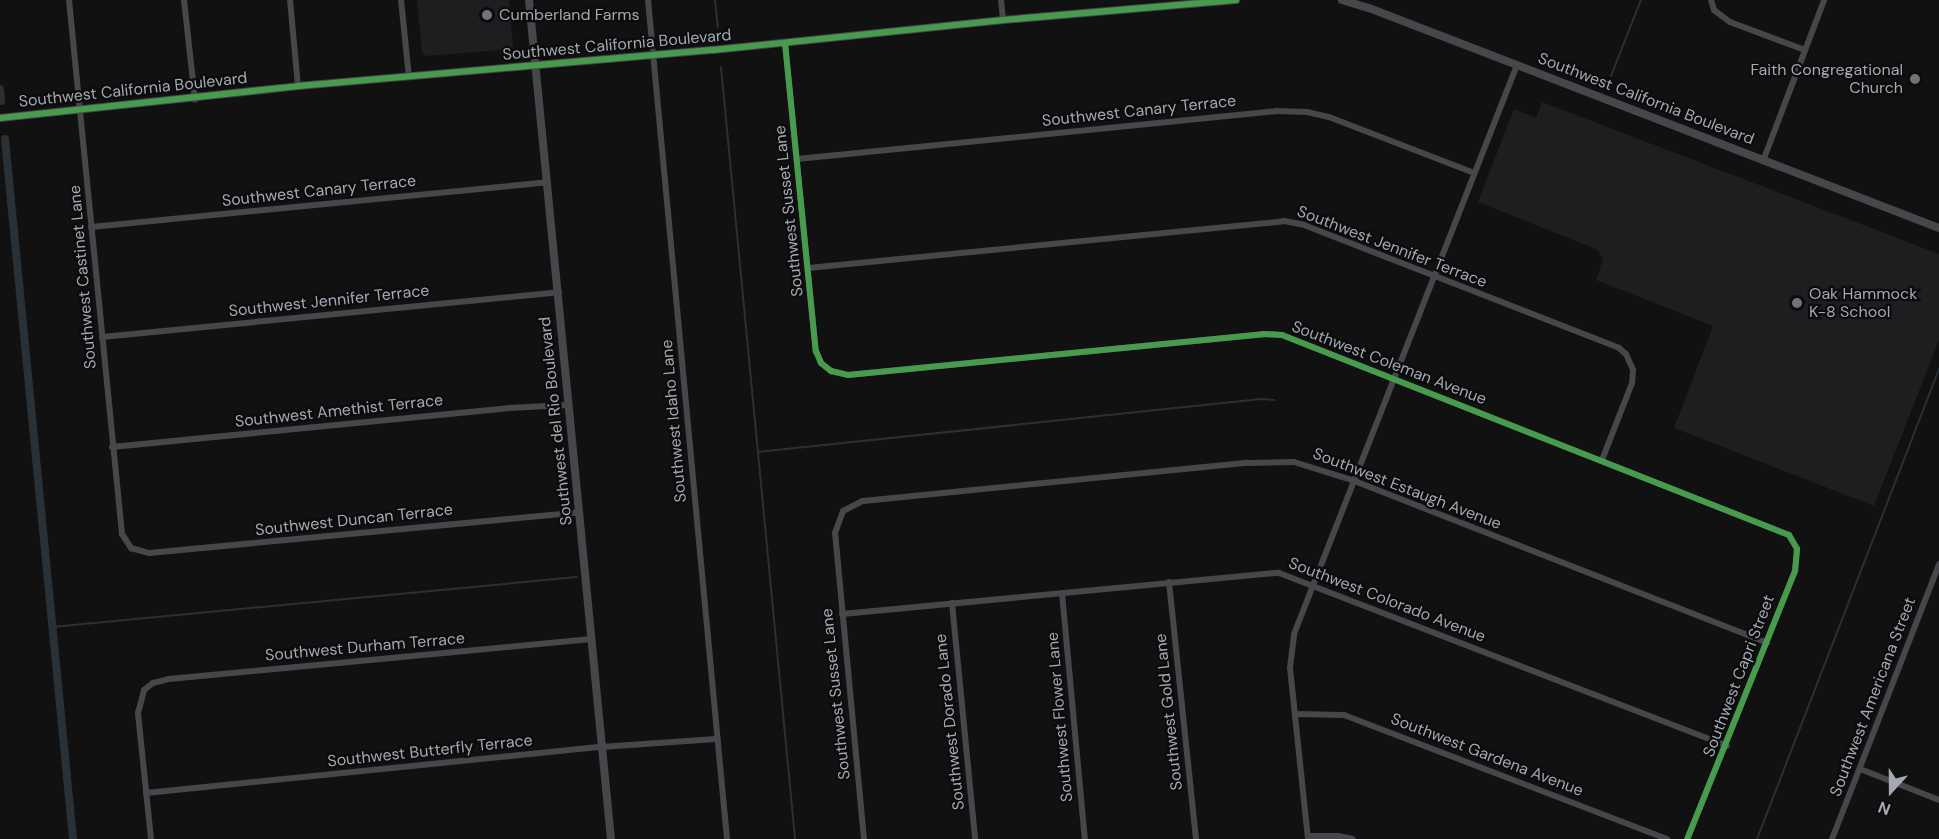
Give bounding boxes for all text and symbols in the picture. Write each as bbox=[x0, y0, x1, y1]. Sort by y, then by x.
place label: Cumberland Farms bbox=[499, 5, 640, 25]
marker: Cumberland Farms bbox=[480, 8, 494, 22]
street label: Southwest California Boulevard bbox=[502, 25, 732, 65]
street label: Southwest California Boulevard bbox=[1535, 49, 1757, 149]
place label: Faith Congregational Church bbox=[1751, 60, 1903, 98]
street label: Southwest California Boulevard bbox=[18, 68, 248, 112]
marker: Faith Congregational Church bbox=[1908, 72, 1922, 86]
street label: Southwest Canary Terrace bbox=[1041, 91, 1237, 131]
street label: Southwest Susset Lane bbox=[770, 125, 808, 297]
street label: Southwest Canary Terrace bbox=[221, 171, 417, 211]
street label: Southwest Castinet Lane bbox=[65, 184, 101, 370]
street label: Southwest Jennifer Terrace bbox=[1294, 202, 1490, 292]
street label: Southwest Jennifer Terrace bbox=[228, 281, 430, 321]
place label: Oak Hammock K-8 School bbox=[1809, 284, 1917, 322]
marker: Oak Hammock K-8 School bbox=[1790, 296, 1804, 310]
street label: Southwest del Rio Boulevard bbox=[535, 316, 577, 526]
street label: Southwest Coleman Avenue bbox=[1289, 317, 1489, 409]
street label: Southwest Idaho Lane bbox=[657, 339, 691, 503]
street label: Southwest Amethist Terrace bbox=[234, 391, 444, 431]
street label: Southwest Estaugh Avenue bbox=[1310, 444, 1504, 534]
street label: Southwest Duncan Terrace bbox=[254, 500, 454, 540]
street label: Southwest Colorado Avenue bbox=[1286, 554, 1488, 646]
street label: Southwest Capri Street bbox=[1699, 592, 1779, 760]
street label: Southwest Americana Street bbox=[1826, 595, 1920, 799]
street label: Southwest Susset Lane bbox=[817, 608, 855, 780]
street label: Southwest Durham Terrace bbox=[264, 629, 466, 665]
street label: Southwest Flower Lane bbox=[1043, 631, 1077, 803]
street label: Southwest Dorado Lane bbox=[931, 633, 969, 811]
street label: Southwest Gold Lane bbox=[1151, 633, 1187, 791]
street label: Southwest Gardena Avenue bbox=[1388, 709, 1586, 801]
street label: Southwest Butterfly Terrace bbox=[326, 731, 534, 771]
north arrow bbox=[1861, 761, 1921, 821]
text: N bbox=[1875, 796, 1894, 820]

